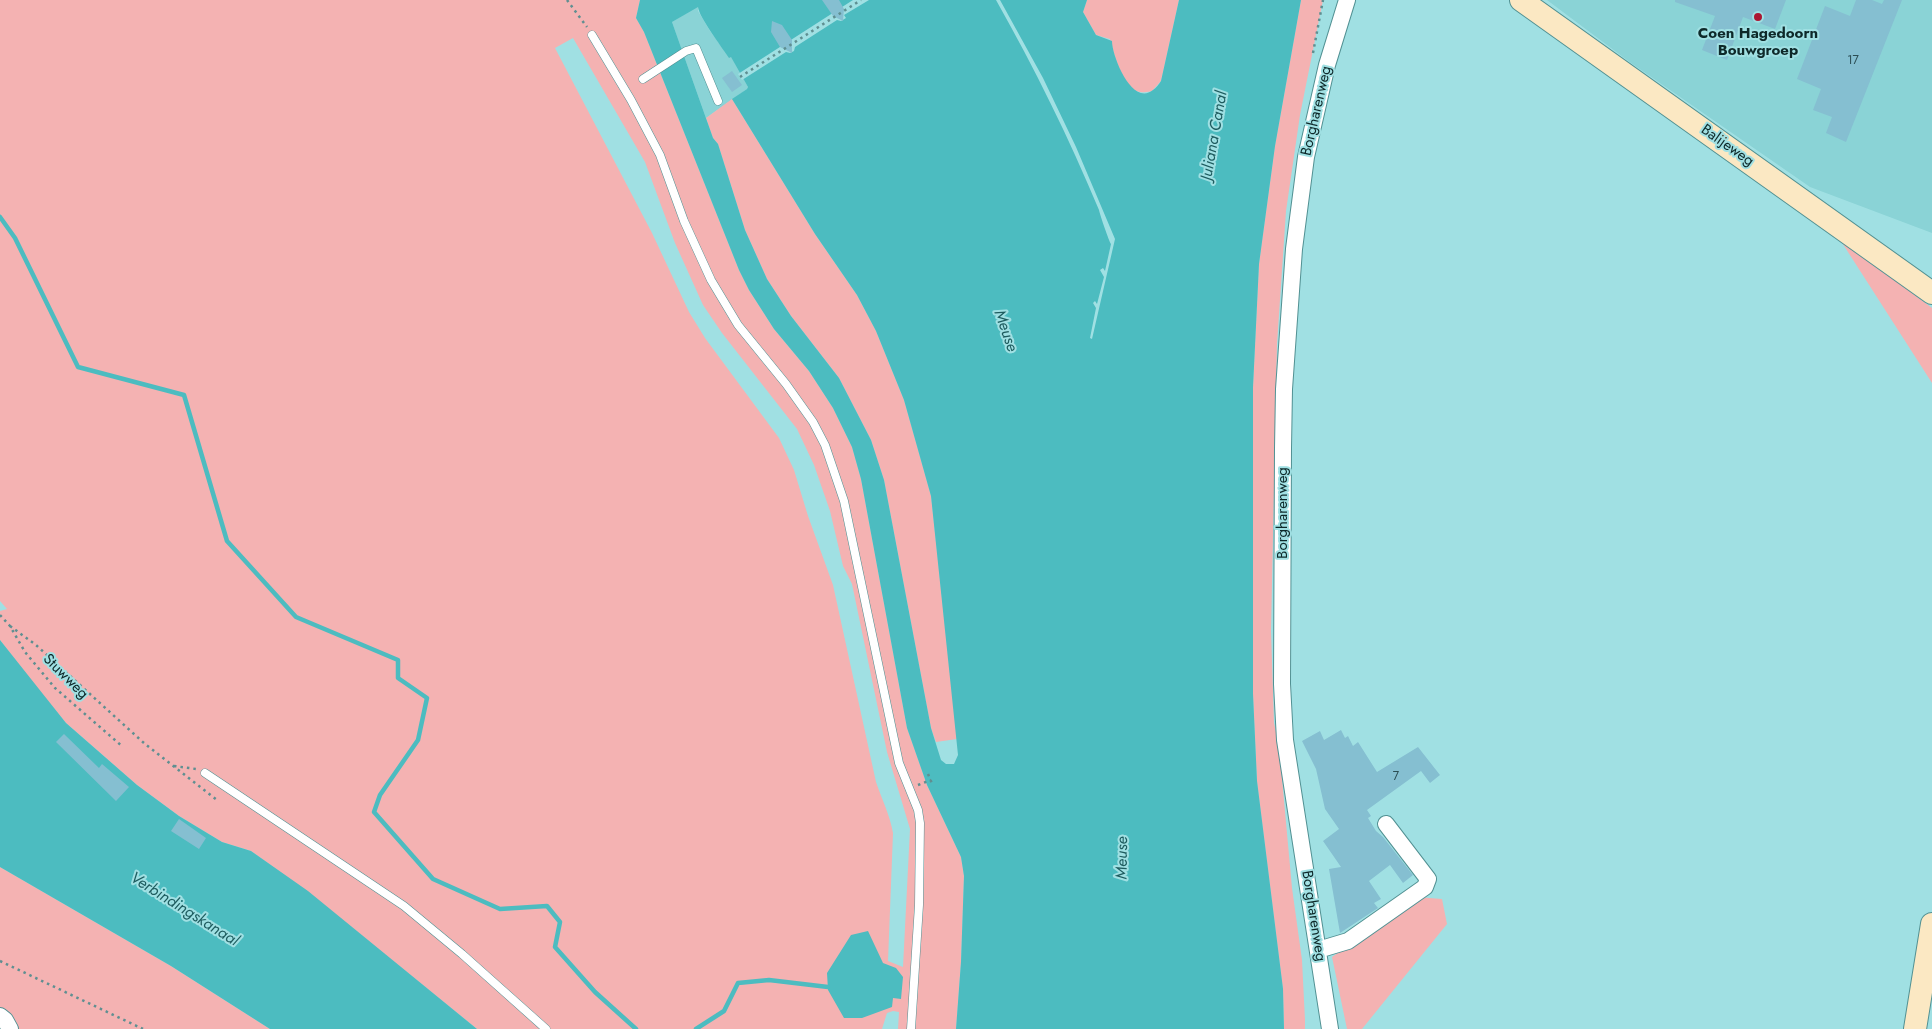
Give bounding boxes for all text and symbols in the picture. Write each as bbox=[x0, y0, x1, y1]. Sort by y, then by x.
marker: Coen Hagedoorn Bouwgroep bbox=[1752, 11, 1764, 23]
place label: Coen Hagedoorn Bouwgroep bbox=[1698, 25, 1818, 60]
house number: 17 bbox=[1847, 54, 1859, 68]
street label: Borgharenweg bbox=[1298, 64, 1336, 158]
water label: Juliana Canal bbox=[1198, 90, 1232, 182]
street label: Balijeweg bbox=[1697, 121, 1757, 171]
water label: Meuse bbox=[989, 308, 1021, 354]
street label: Borgharenweg bbox=[1274, 467, 1292, 559]
street label: Stuwweg bbox=[39, 651, 91, 703]
house number: 7 bbox=[1393, 770, 1399, 784]
water label: Meuse bbox=[1113, 836, 1133, 880]
water label: Verbindingskanaal bbox=[126, 869, 242, 951]
street label: Borgharenweg bbox=[1297, 869, 1329, 963]

